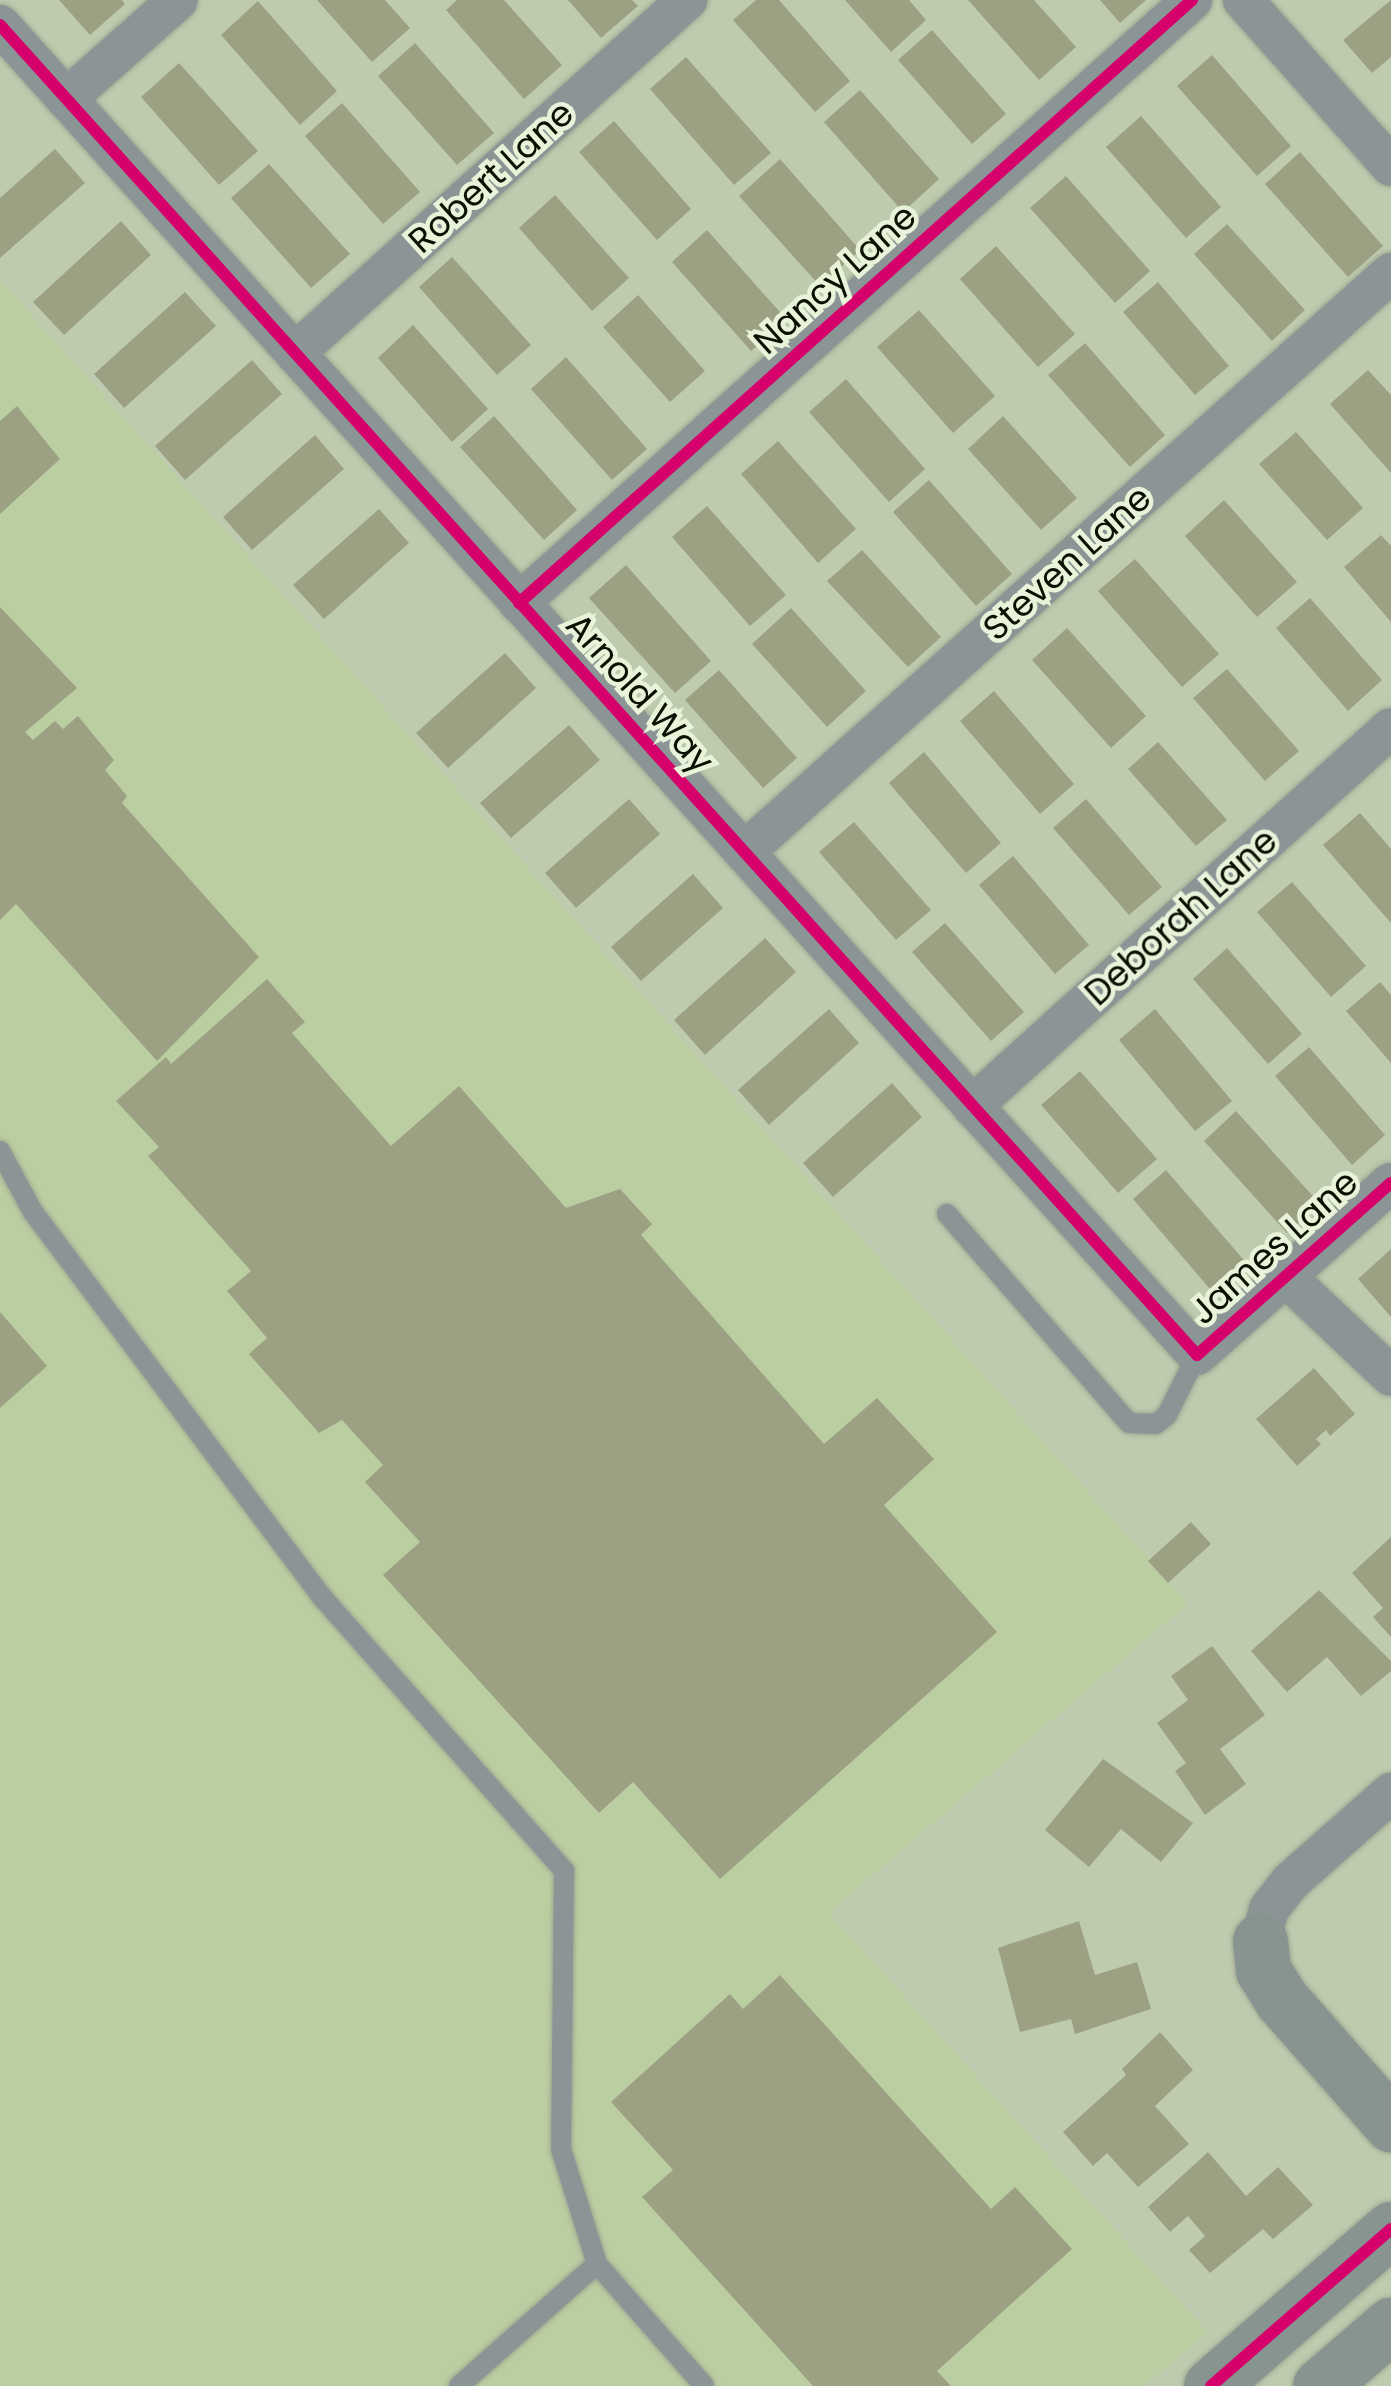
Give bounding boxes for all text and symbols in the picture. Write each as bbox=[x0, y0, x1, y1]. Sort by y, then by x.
street label: Robert Lane bbox=[400, 92, 582, 262]
street label: Nancy Lane bbox=[745, 195, 925, 363]
street label: Steven Lane bbox=[975, 477, 1159, 649]
street label: Arnold Way bbox=[557, 604, 723, 782]
street label: Deborah Lane bbox=[1076, 820, 1286, 1014]
street label: James Lane bbox=[1182, 1161, 1366, 1333]

